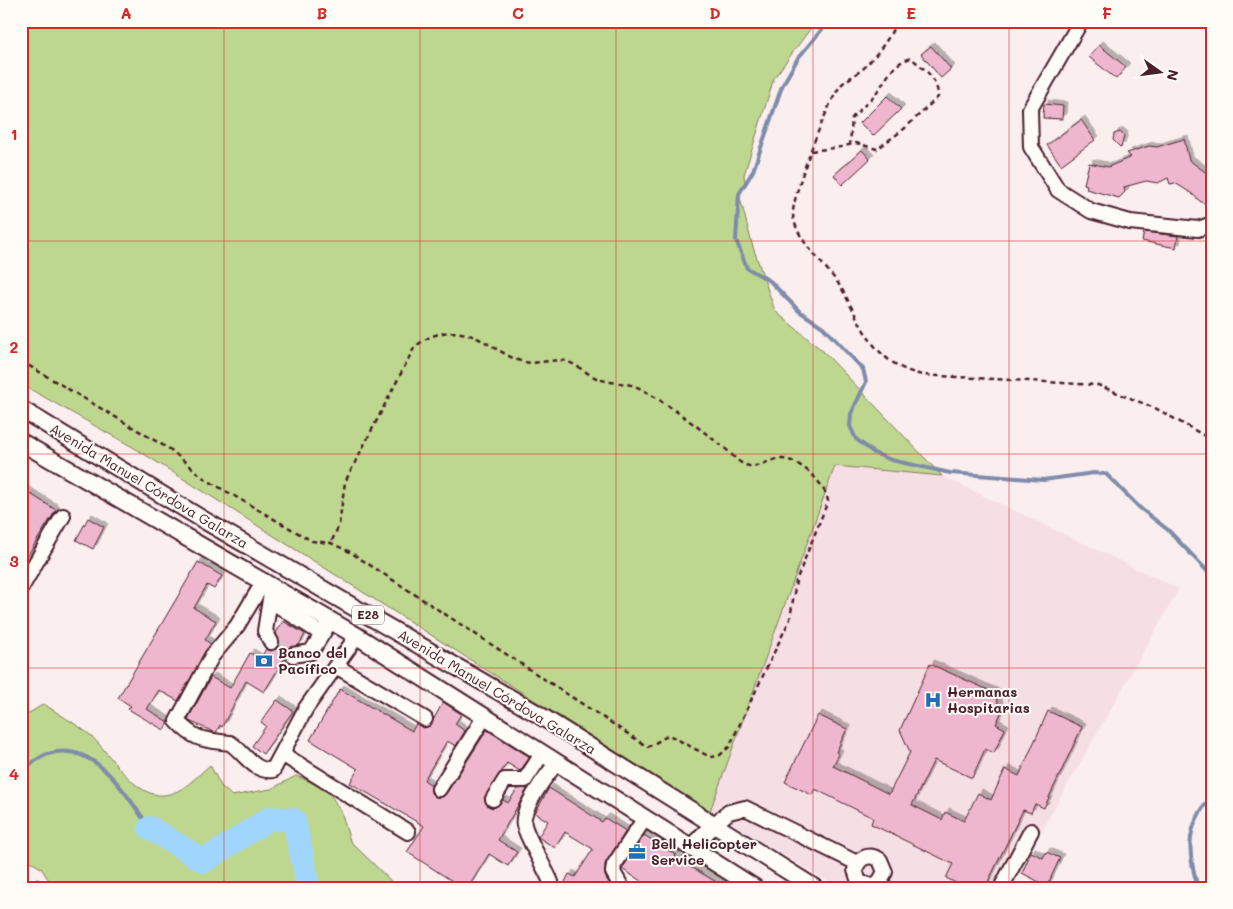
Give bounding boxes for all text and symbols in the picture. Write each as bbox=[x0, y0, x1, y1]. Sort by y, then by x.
text: A bbox=[120, 2, 132, 23]
text: B bbox=[317, 2, 327, 23]
text: C bbox=[512, 2, 524, 23]
text: D bbox=[709, 2, 721, 23]
text: E bbox=[906, 2, 916, 23]
text: F bbox=[1102, 2, 1112, 23]
north arrow bbox=[1136, 48, 1186, 98]
text: N bbox=[1163, 68, 1184, 83]
text: 1 bbox=[10, 123, 18, 144]
text: 2 bbox=[10, 336, 19, 357]
street label: Avenida Manuel Córdova Galarza bbox=[46, 419, 252, 553]
text: 3 bbox=[9, 550, 19, 571]
road number: E28 bbox=[352, 606, 384, 624]
street label: Avenida Manuel Córdova Galarza bbox=[394, 625, 600, 759]
place label: Banco del Pacífico bbox=[278, 643, 347, 678]
bank icon: Banco del Pacífico bbox=[254, 651, 274, 671]
place label: Hermanas Hospitarias bbox=[947, 682, 1030, 717]
hospital icon: Hermanas Hospitarias bbox=[923, 690, 943, 710]
text: 4 bbox=[9, 763, 19, 784]
place label: Bell Helicopter Service bbox=[651, 834, 757, 869]
office icon: Bell Helicopter Service bbox=[627, 842, 647, 862]

